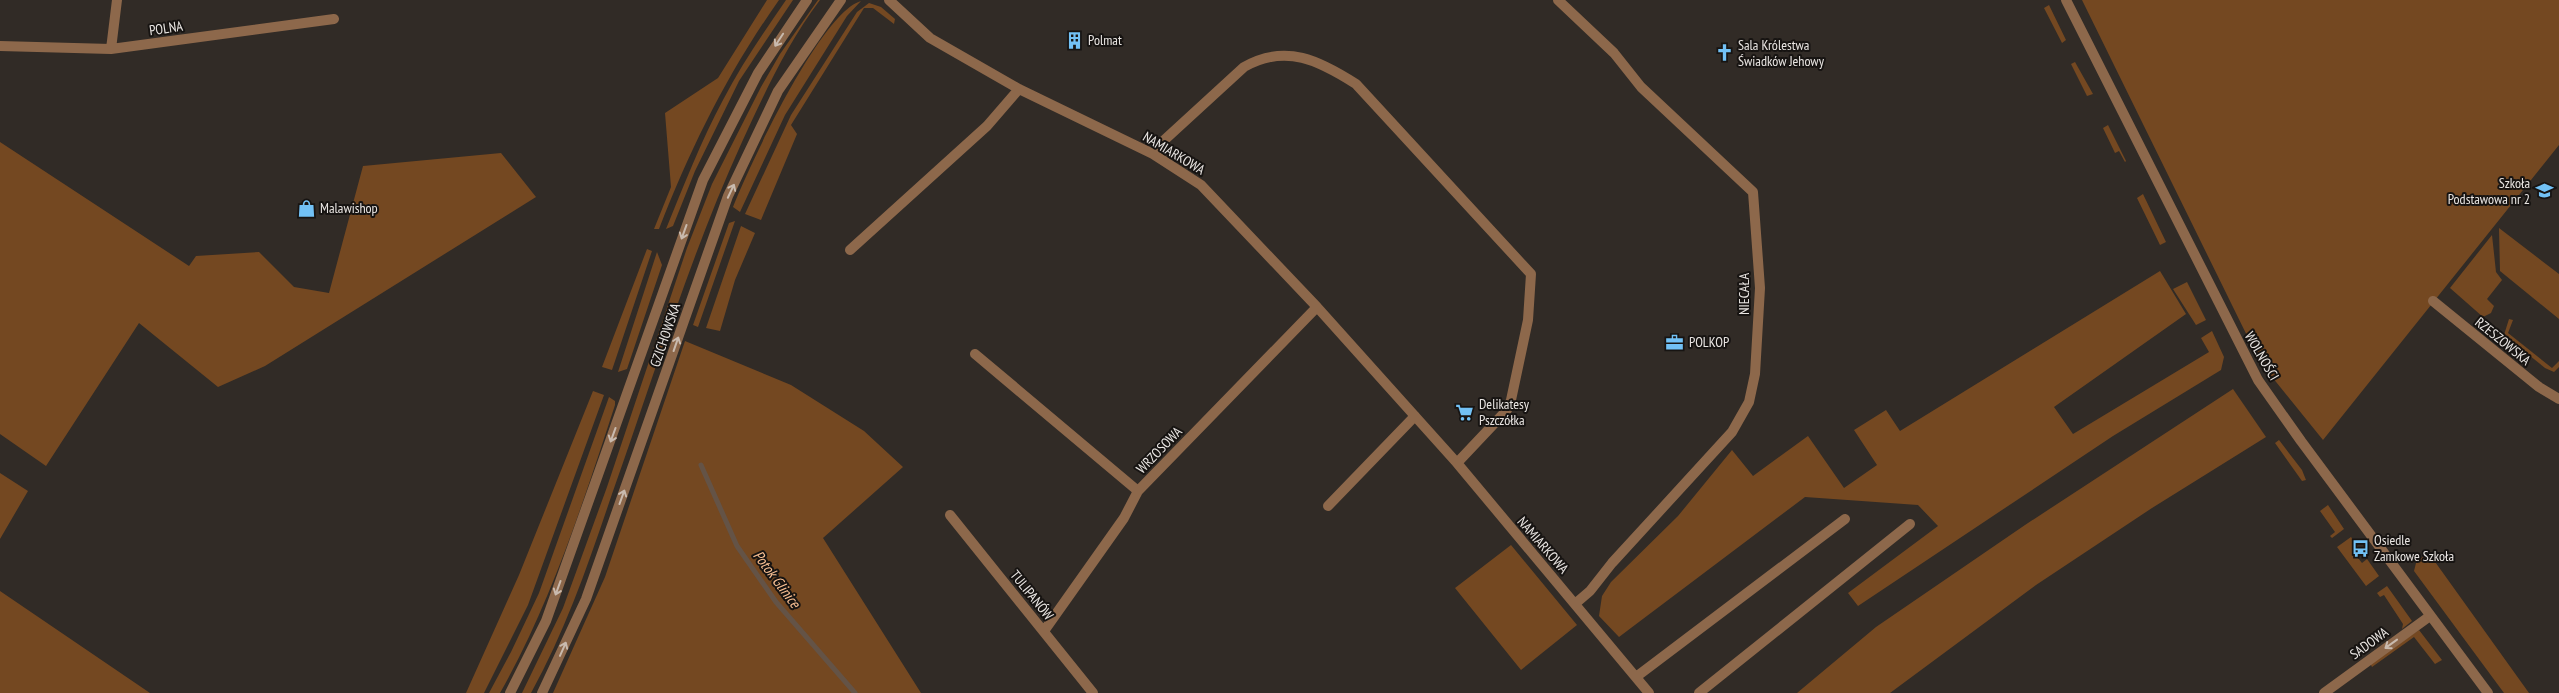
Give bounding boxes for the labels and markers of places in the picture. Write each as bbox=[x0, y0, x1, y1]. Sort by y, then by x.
building icon: Polmat bbox=[1064, 30, 1084, 50]
place label: Polmat bbox=[1088, 31, 1122, 49]
place label: Sala Królestwa Świadków Jehowy bbox=[1738, 36, 1825, 70]
church icon: Sala Królestwa Świadków Jehowy bbox=[1714, 43, 1734, 63]
place label: Szkoła Podstawowa nr 2 bbox=[2448, 174, 2530, 208]
school or university icon: Szkoła Podstawowa nr 2 bbox=[2534, 181, 2554, 201]
shop icon: Malawishop bbox=[296, 198, 316, 218]
place label: Malawishop bbox=[320, 199, 378, 217]
office icon: POLKOP bbox=[1665, 332, 1685, 352]
place label: POLKOP bbox=[1689, 333, 1729, 351]
place label: Delikatesy Pszczółka bbox=[1479, 395, 1530, 429]
supermarket icon: Delikatesy Pszczółka bbox=[1455, 402, 1475, 422]
place label: Osiedle Zamkowe Szkoła bbox=[2374, 531, 2454, 565]
bus stop icon: Osiedle Zamkowe Szkoła bbox=[2350, 538, 2370, 558]

